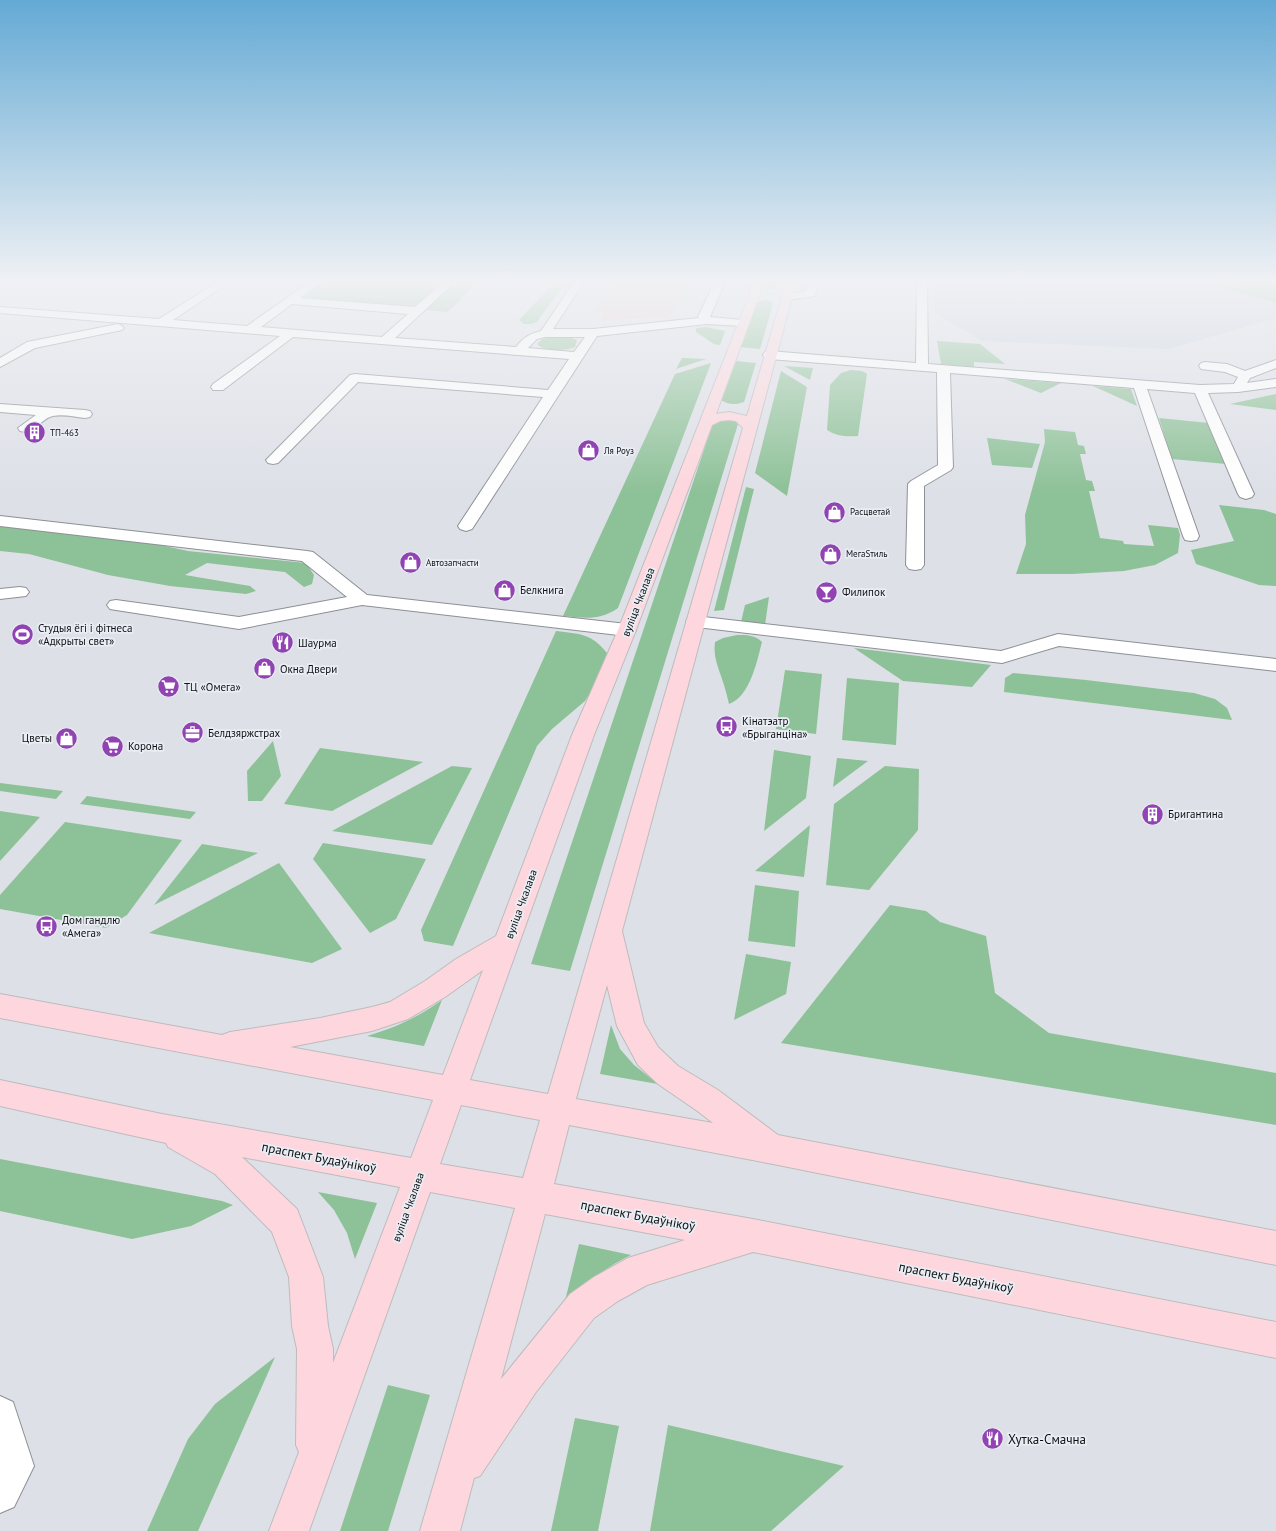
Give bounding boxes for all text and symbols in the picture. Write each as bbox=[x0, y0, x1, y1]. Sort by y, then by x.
building icon: ТП-463 bbox=[22, 420, 48, 446]
place label: ТП-463 bbox=[50, 427, 79, 438]
shop icon: Ля Роуз bbox=[576, 438, 602, 464]
place label: Ля Роуз bbox=[603, 445, 634, 456]
shop icon: Расцветай bbox=[822, 499, 848, 525]
place label: Расцветай bbox=[850, 506, 890, 517]
shop icon: МегаSтиль bbox=[818, 541, 844, 567]
place label: МегаSтиль bbox=[846, 548, 887, 559]
shop icon: Автозапчасти bbox=[397, 550, 423, 576]
place label: Автозапчасти bbox=[426, 557, 479, 568]
street label: вуліца Чкалава bbox=[618, 566, 658, 638]
shop icon: Белкнига bbox=[491, 577, 517, 603]
bar icon: Филипок bbox=[814, 579, 840, 605]
place label: Белкнига bbox=[520, 583, 564, 597]
place label: Филипок bbox=[842, 585, 886, 599]
sports icon: Студыя ёгі і фітнеса «Адкрыты свет» bbox=[10, 621, 36, 647]
place label: Студыя ёгі і фітнеса «Адкрыты свет» bbox=[38, 621, 132, 648]
restaurant icon: Шаурма bbox=[270, 630, 296, 656]
place label: Шаурма bbox=[298, 636, 337, 650]
shop icon: Окна Двери bbox=[252, 656, 278, 682]
place label: Окна Двери bbox=[280, 662, 337, 676]
supermarket icon: ТЦ «Омега» bbox=[155, 674, 181, 700]
place label: ТЦ «Омега» bbox=[184, 680, 241, 694]
bus stop icon: Кінатэатр «Брыганціна» bbox=[713, 714, 739, 740]
place label: Кінатэатр «Брыганціна» bbox=[742, 714, 808, 741]
office icon: Белдзяржстрах bbox=[180, 720, 206, 746]
shop icon: Цветы bbox=[54, 725, 80, 751]
place label: Белдзяржстрах bbox=[208, 726, 281, 740]
place label: Цветы bbox=[22, 731, 52, 745]
supermarket icon: Корона bbox=[99, 733, 125, 759]
place label: Корона bbox=[128, 739, 163, 753]
building icon: Бригантина bbox=[1140, 801, 1166, 827]
place label: Бригантина bbox=[1168, 807, 1223, 821]
street label: вуліца Чкалава bbox=[502, 867, 540, 941]
bus stop icon: Дом гандлю «Амега» bbox=[33, 913, 59, 939]
place label: Дом гандлю «Амега» bbox=[62, 913, 120, 940]
street label: праспект Будаўнікоў bbox=[260, 1138, 378, 1177]
street label: вуліца Чкалава bbox=[389, 1170, 427, 1244]
street label: праспект Будаўнікоў bbox=[579, 1196, 697, 1235]
street label: праспект Будаўнікоў bbox=[897, 1258, 1015, 1297]
restaurant icon: Хутка-Смачна bbox=[979, 1426, 1005, 1452]
place label: Хутка-Смачна bbox=[1008, 1431, 1086, 1448]

